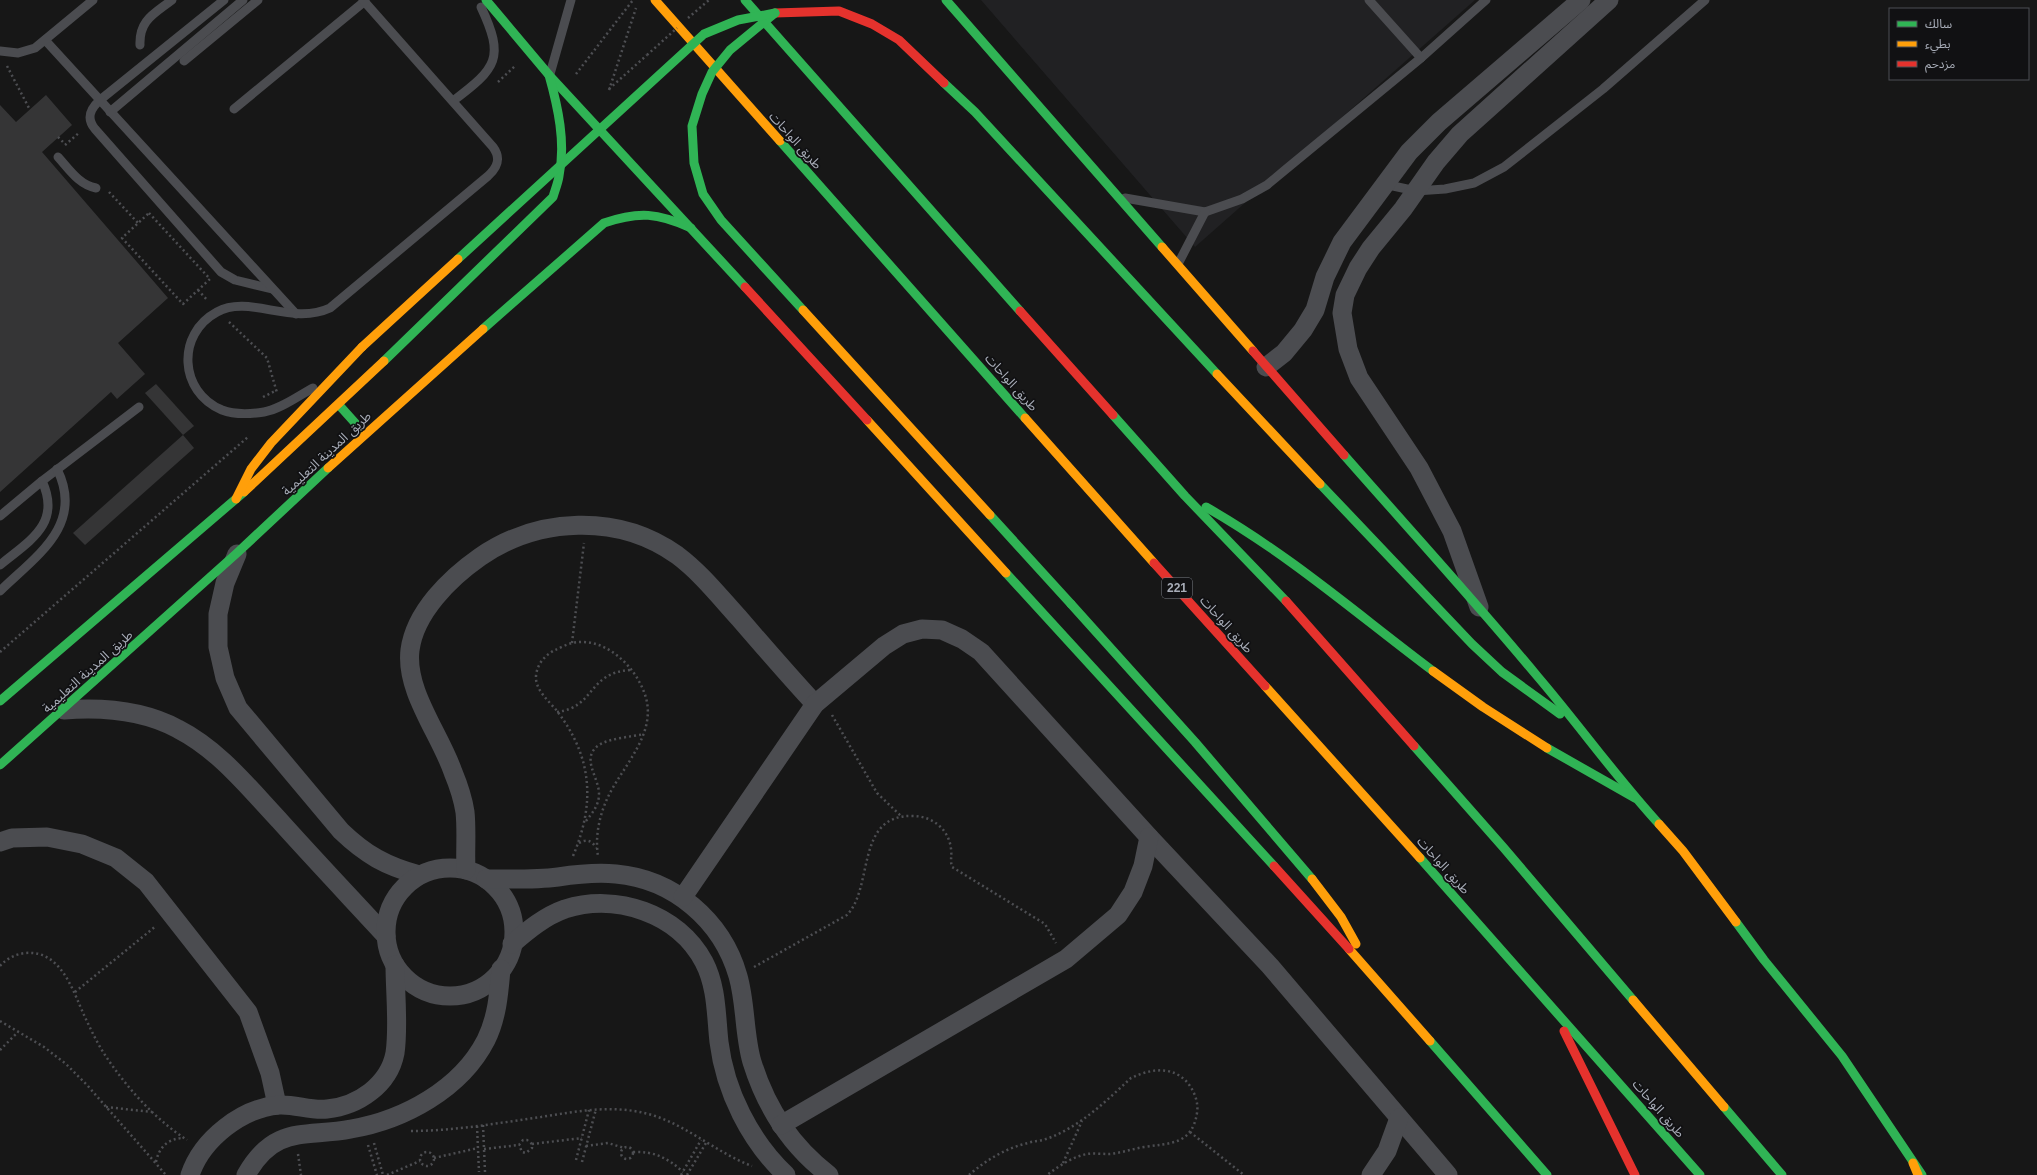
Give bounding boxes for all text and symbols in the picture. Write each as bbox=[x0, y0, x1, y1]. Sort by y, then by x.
legend bbox=[1889, 8, 2029, 80]
text: سالك bbox=[1925, 17, 1952, 31]
text: بطيء bbox=[1925, 37, 1951, 54]
text: مزدحم bbox=[1925, 57, 1955, 73]
street label: طريق الواحات bbox=[765, 109, 825, 173]
street label: طريق الواحات bbox=[981, 351, 1041, 415]
street label: طريق المدينة التعليمية bbox=[279, 408, 375, 499]
road number: 221 bbox=[1162, 578, 1192, 598]
street label: طريق الواحات bbox=[1196, 593, 1256, 657]
street label: طريق المدينة التعليمية bbox=[39, 627, 136, 717]
street label: طريق الواحات bbox=[1413, 834, 1473, 898]
street label: طريق الواحات bbox=[1629, 1076, 1688, 1141]

